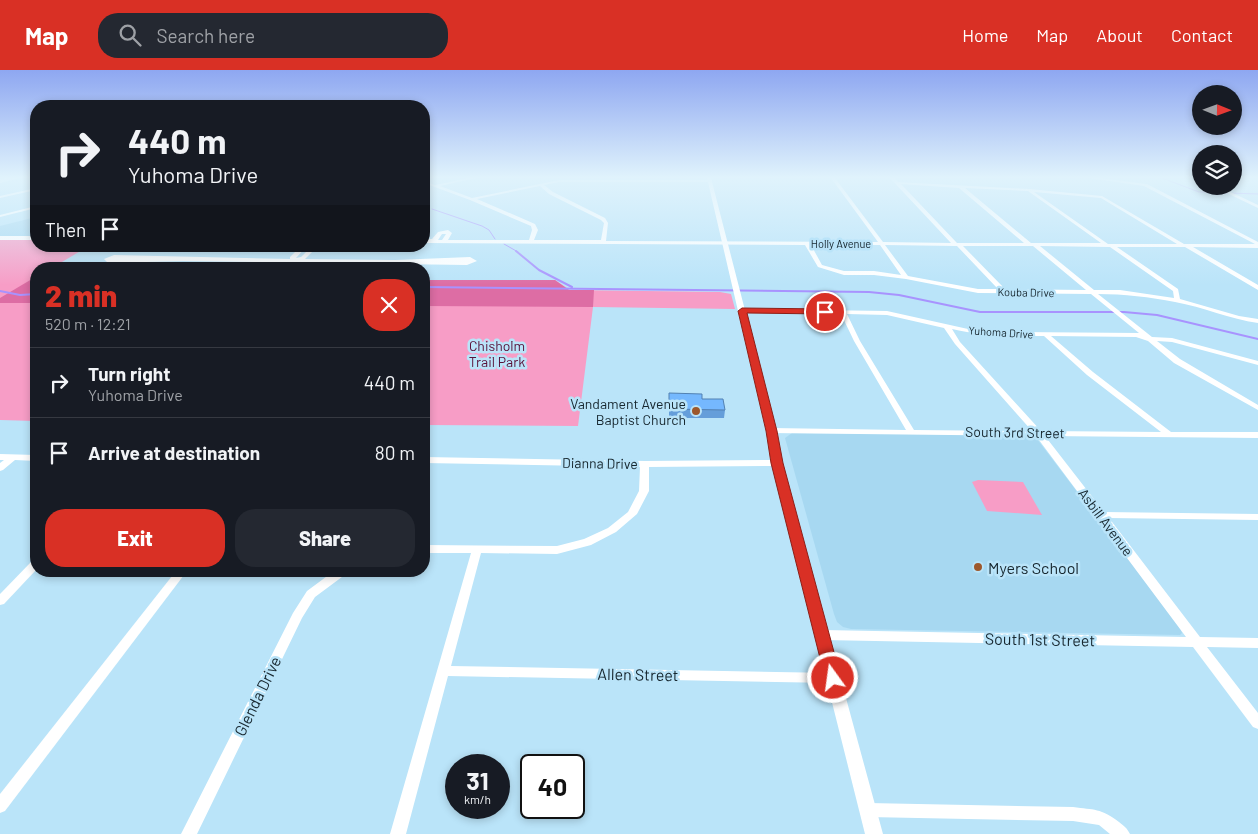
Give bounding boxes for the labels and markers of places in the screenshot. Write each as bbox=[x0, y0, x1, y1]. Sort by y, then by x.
pin bbox=[804, 291, 846, 333]
place label: Vandament Avenue Baptist Church bbox=[570, 395, 686, 428]
marker: Vandament Avenue Baptist Church bbox=[690, 405, 702, 417]
place label: Myers School bbox=[988, 558, 1079, 577]
marker: Myers School bbox=[972, 561, 984, 573]

